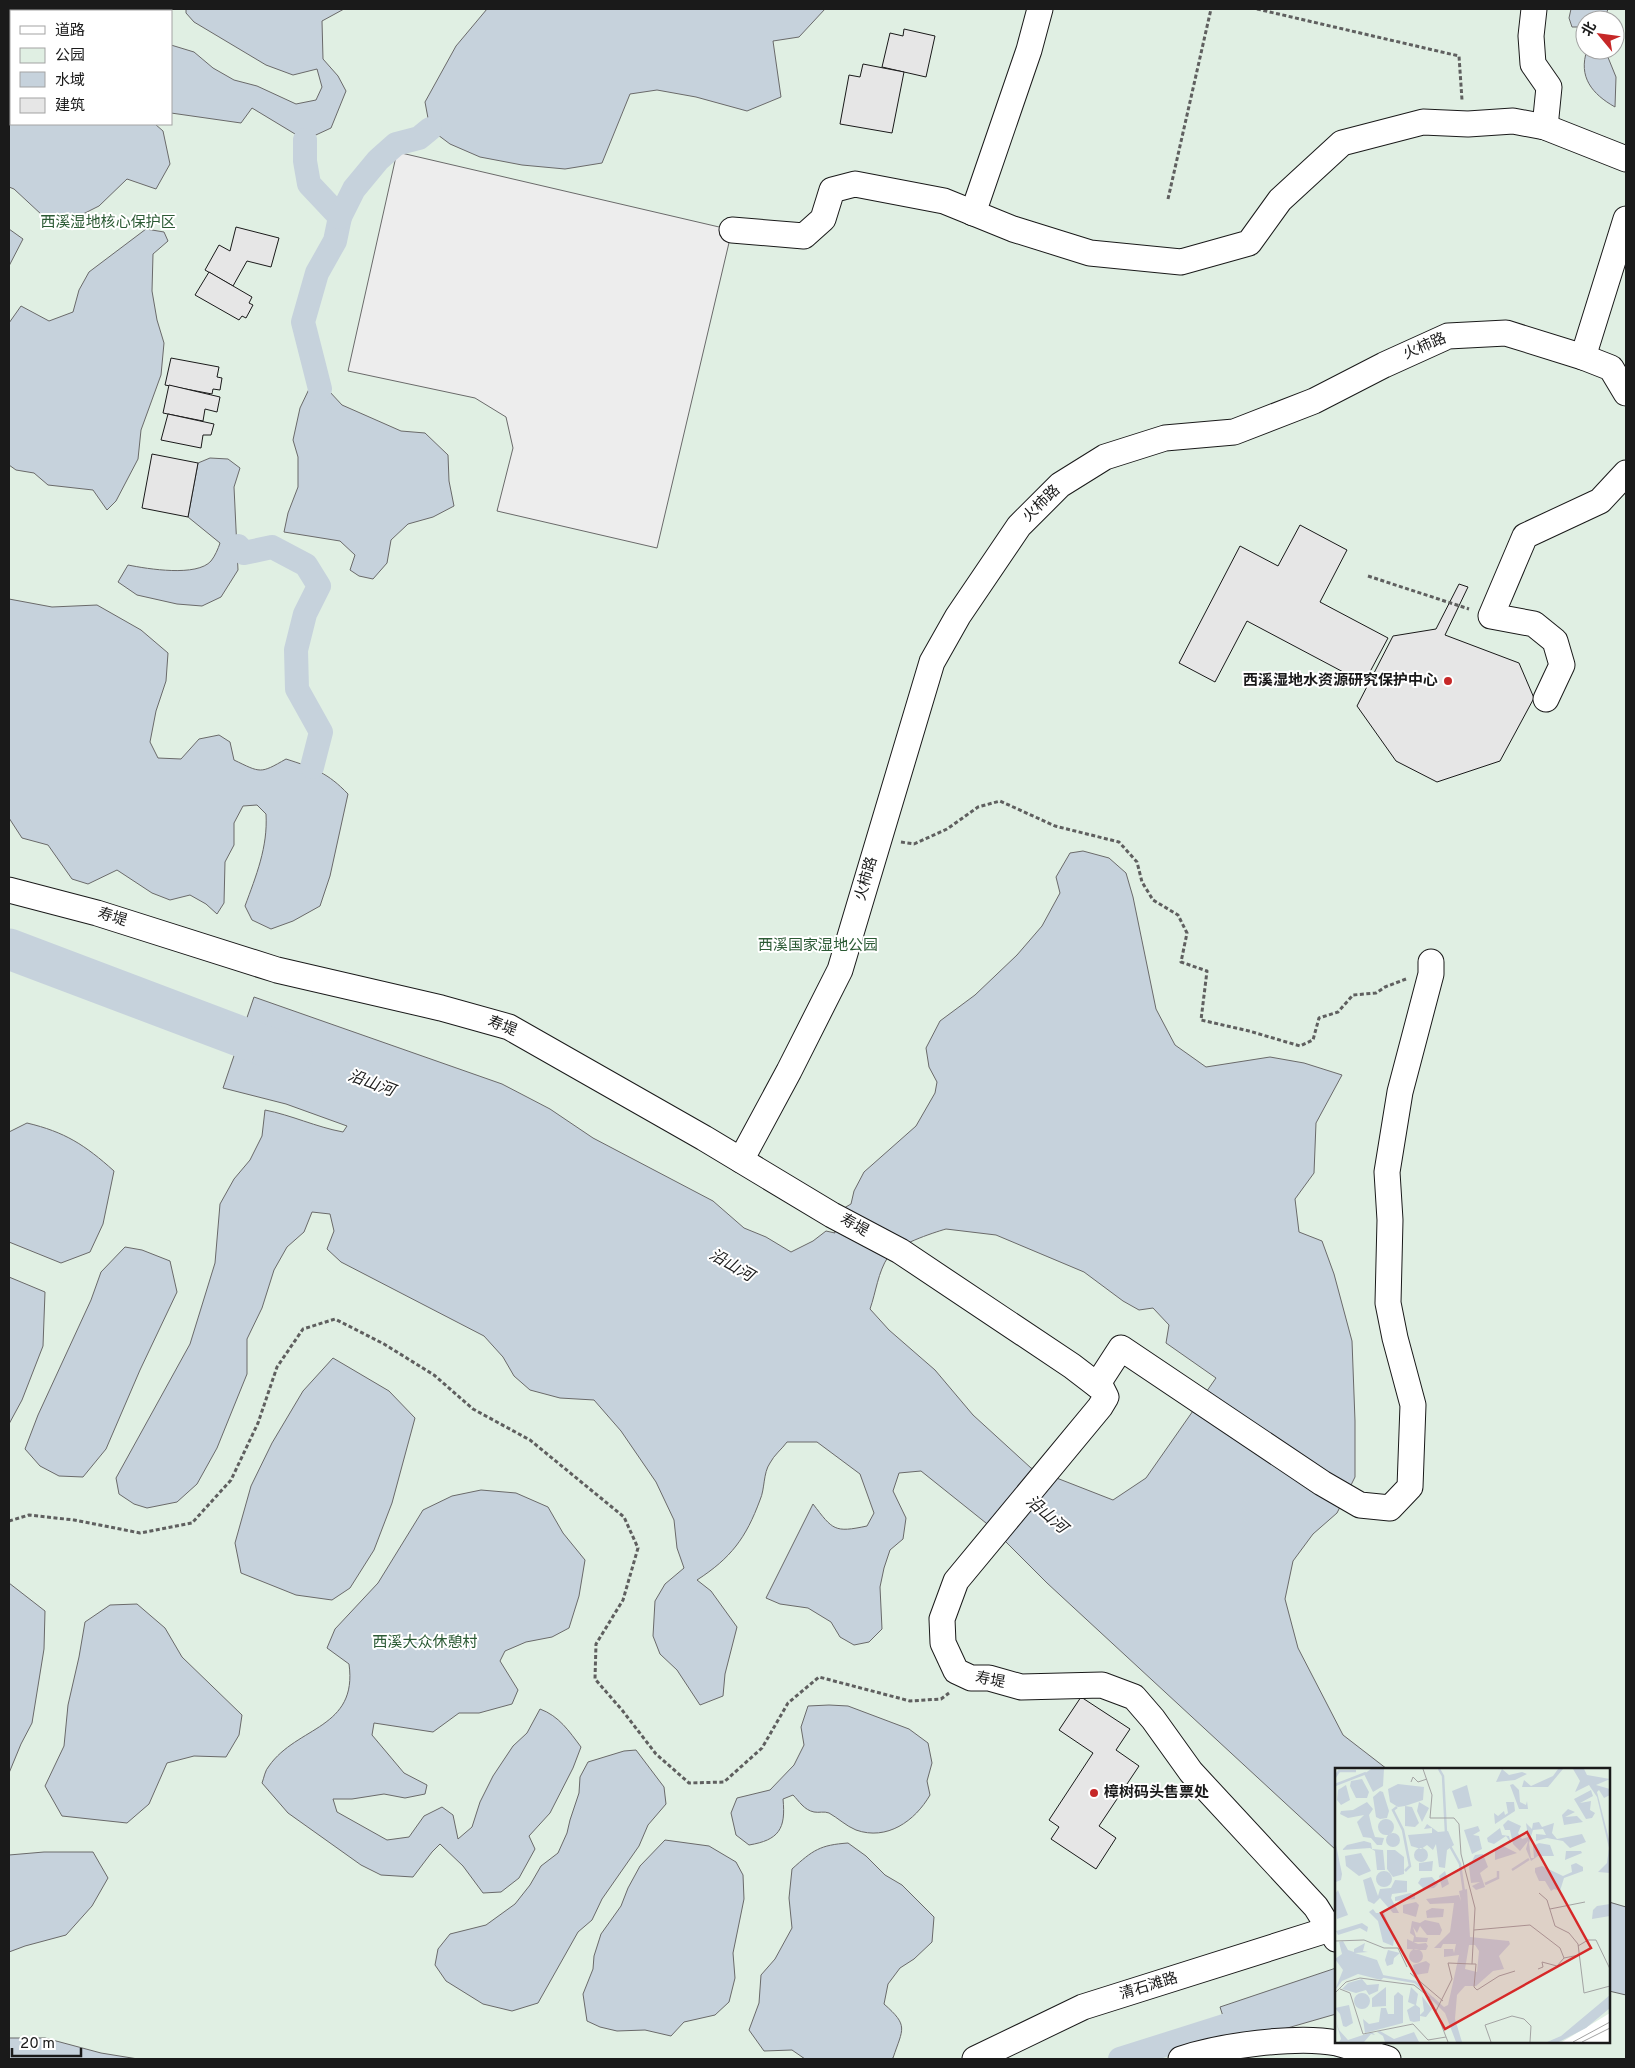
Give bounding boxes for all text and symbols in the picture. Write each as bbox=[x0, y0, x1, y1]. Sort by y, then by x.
legend bbox=[10, 10, 172, 125]
north arrow bbox=[1575, 10, 1625, 60]
text: 北 bbox=[1579, 19, 1601, 40]
text: 道路 bbox=[55, 22, 85, 41]
text: 公园 bbox=[55, 47, 85, 66]
text: 水域 bbox=[55, 72, 85, 91]
text: 建筑 bbox=[55, 97, 85, 116]
park label: 西溪湿地核心保护区 bbox=[40, 213, 176, 233]
street label: 火柿路 bbox=[1400, 329, 1449, 365]
street label: 火柿路 bbox=[1019, 481, 1065, 526]
place label: 西溪湿地水资源研究保护中心 bbox=[1243, 672, 1438, 691]
marker: 西溪湿地水资源研究保护中心 bbox=[1442, 675, 1454, 687]
street label: 火柿路 bbox=[851, 854, 882, 903]
street label: 寿堤 bbox=[95, 905, 129, 931]
park label: 西溪国家湿地公园 bbox=[758, 937, 878, 956]
street label: 寿堤 bbox=[485, 1013, 519, 1041]
water label: 沿山河 bbox=[345, 1066, 400, 1103]
street label: 寿堤 bbox=[836, 1210, 872, 1242]
water label: 沿山河 bbox=[705, 1245, 759, 1288]
water label: 沿山河 bbox=[1021, 1492, 1073, 1540]
park label: 西溪大众休憩村 bbox=[372, 1633, 478, 1653]
street label: 寿堤 bbox=[974, 1669, 1006, 1693]
inset map bbox=[1335, 1768, 1610, 2043]
place label: 樟树码头售票处 bbox=[1104, 1783, 1209, 1803]
marker: 樟树码头售票处 bbox=[1088, 1787, 1100, 1799]
street label: 清石滩路 bbox=[1118, 1969, 1180, 2005]
scale bar bbox=[12, 2026, 81, 2058]
text: 20 m bbox=[20, 2035, 55, 2054]

